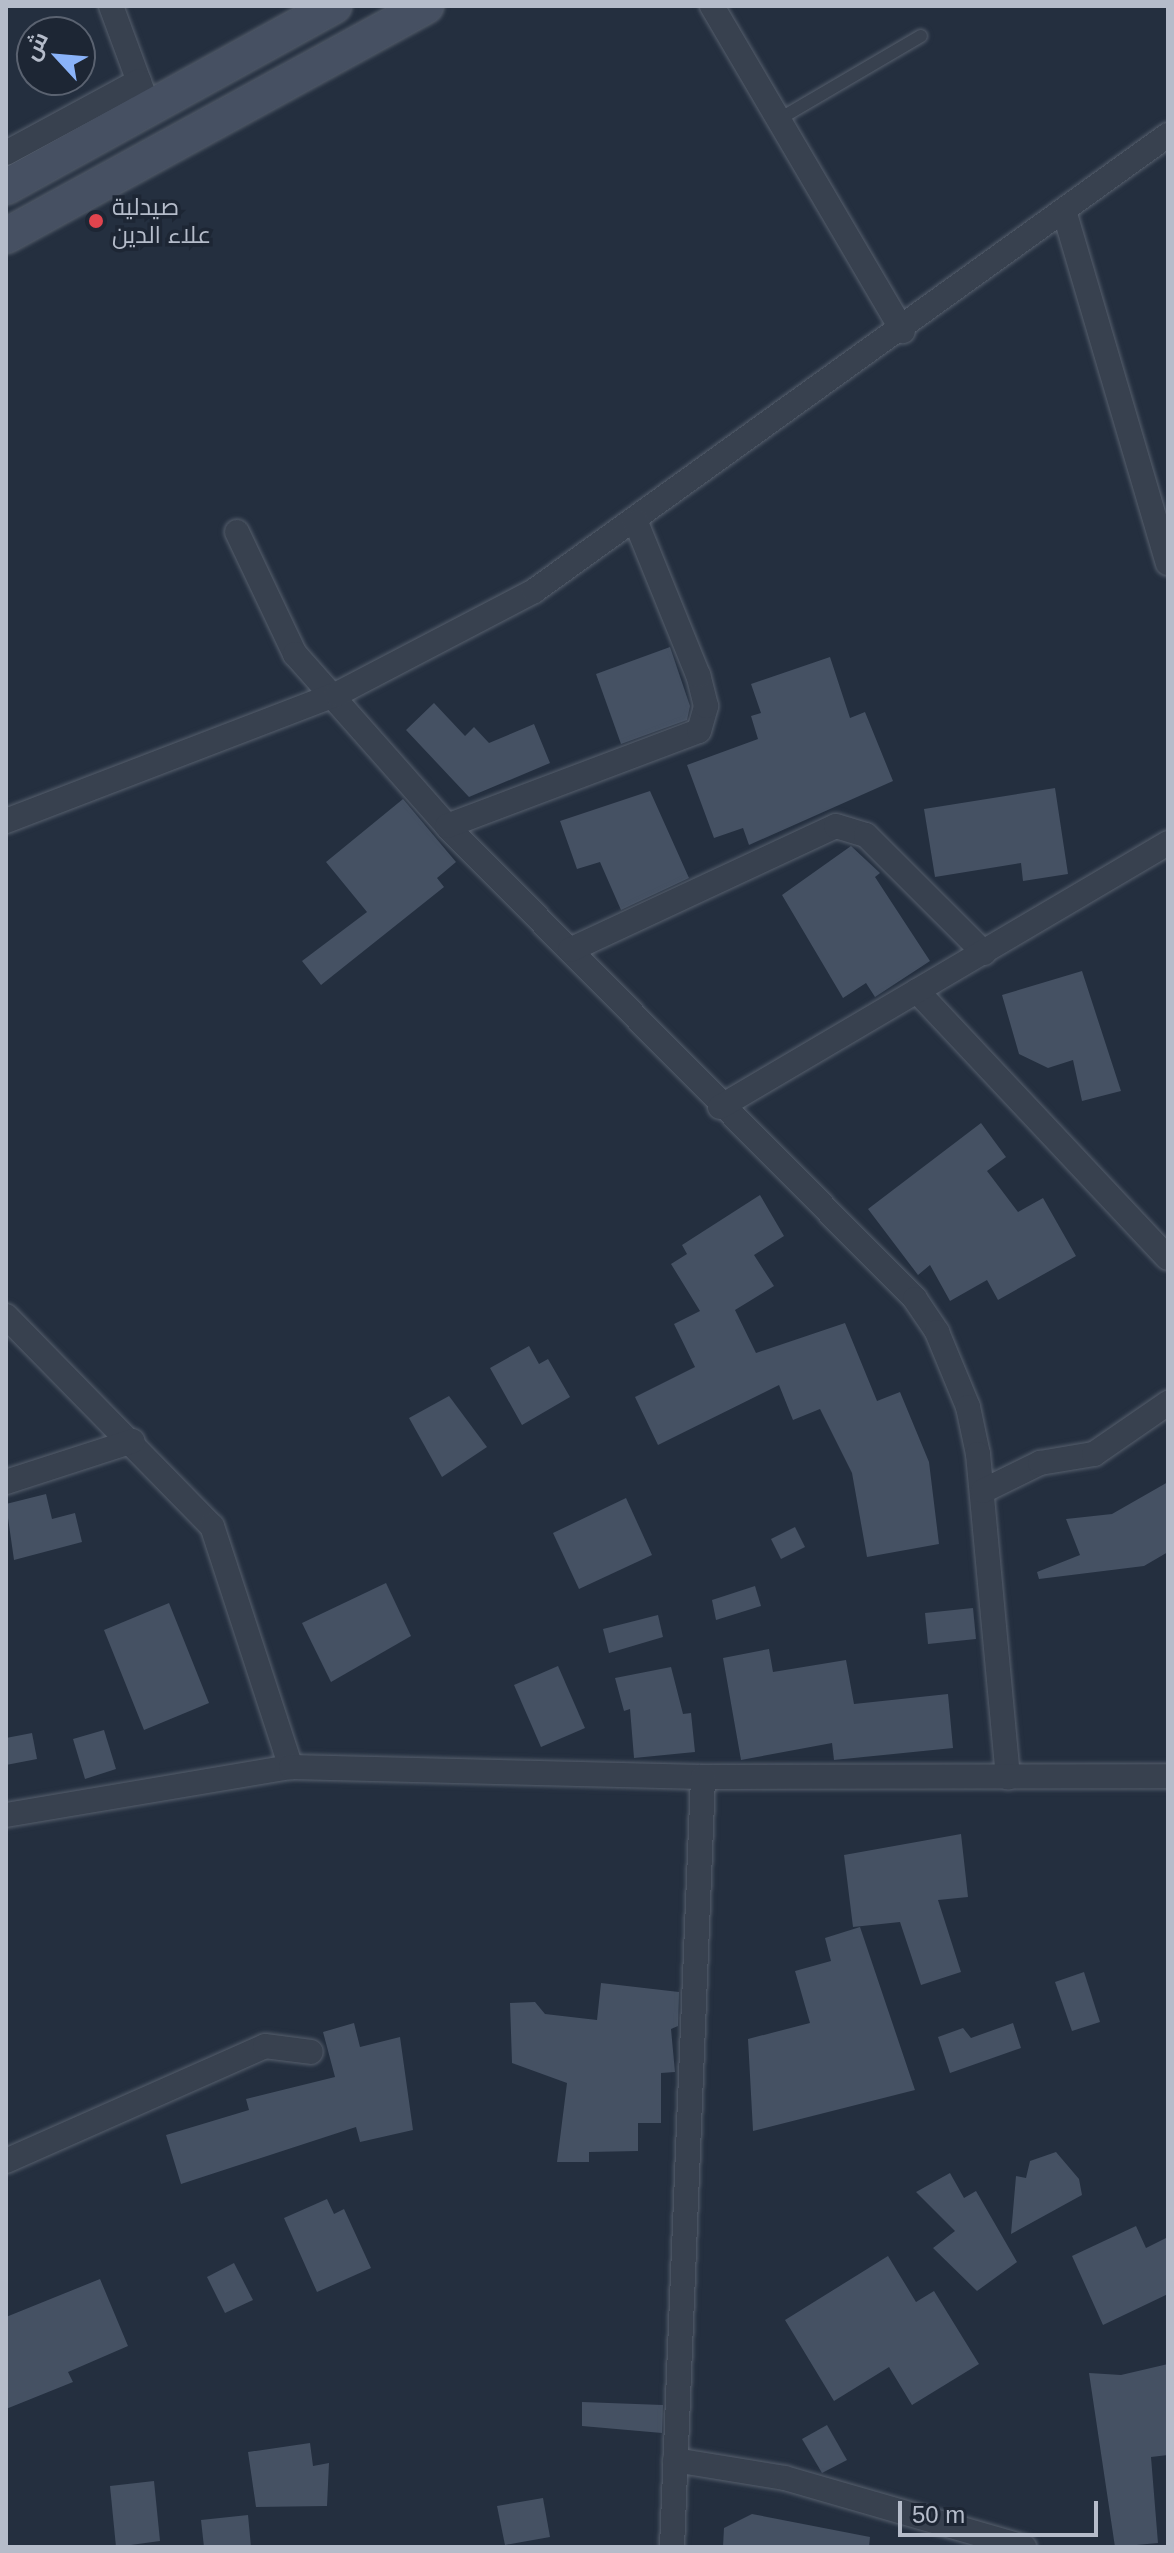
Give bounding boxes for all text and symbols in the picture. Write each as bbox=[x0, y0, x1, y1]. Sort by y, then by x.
north arrow bbox=[16, 16, 96, 96]
text: ش bbox=[18, 28, 53, 64]
place label: صيدلية علاء الدين bbox=[112, 193, 211, 249]
marker: صيدلية علاء الدين bbox=[87, 212, 105, 230]
scale bar bbox=[902, 2485, 1102, 2535]
text: 50 m bbox=[912, 2501, 965, 2528]

